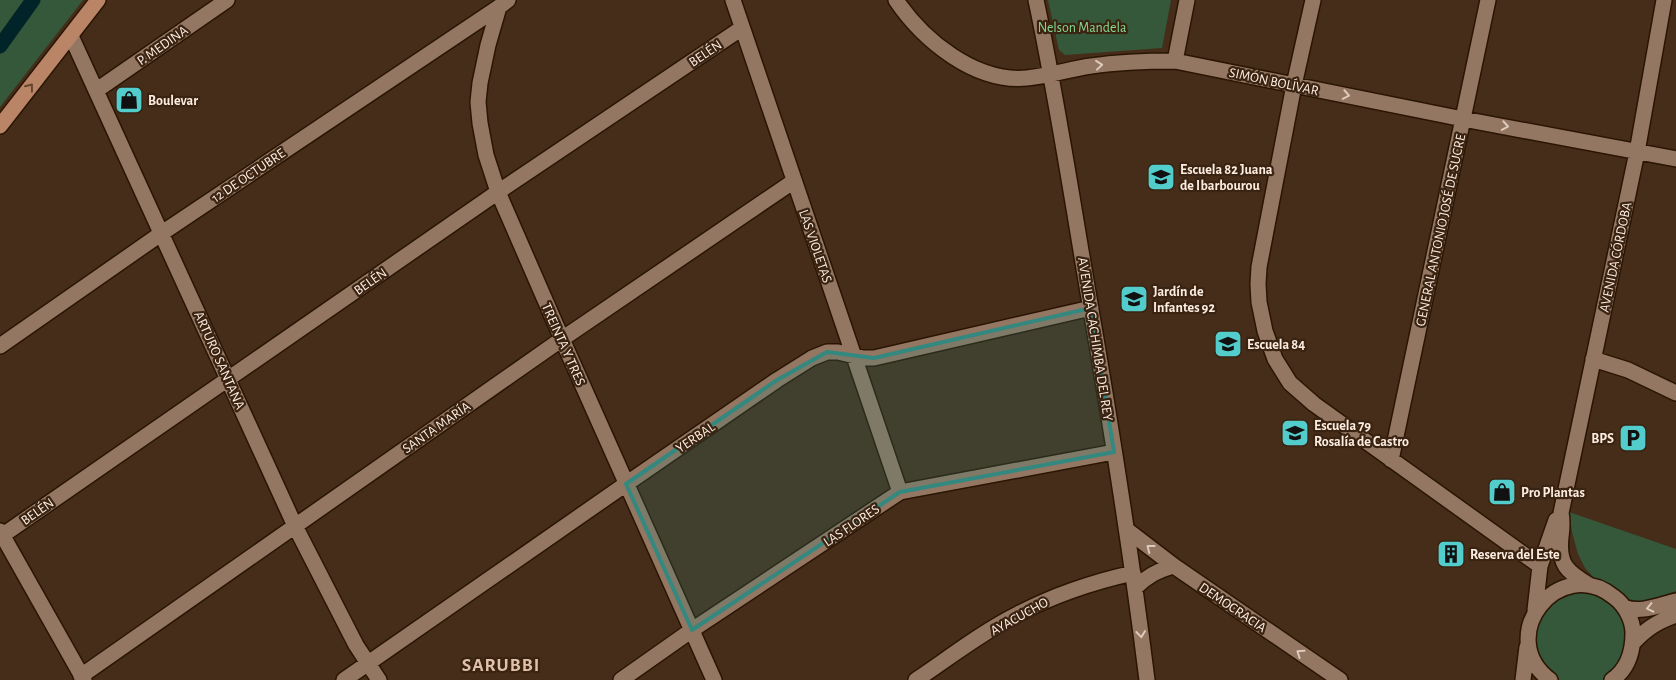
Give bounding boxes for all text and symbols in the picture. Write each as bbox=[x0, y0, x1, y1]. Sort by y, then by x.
park label: Nelson Mandela bbox=[1038, 21, 1127, 35]
street label: P. MEDINA bbox=[135, 23, 191, 68]
street label: BELÉN bbox=[685, 35, 725, 70]
one-way arrow bbox=[1096, 60, 1104, 71]
street label: SIMÓN BOLÍVAR bbox=[1228, 63, 1321, 98]
one-way arrow bbox=[25, 84, 33, 93]
shop icon: Boulevar bbox=[114, 85, 144, 115]
one-way arrow bbox=[1341, 90, 1350, 100]
place label: Boulevar bbox=[148, 94, 198, 108]
one-way arrow bbox=[1501, 121, 1510, 131]
street label: GENERAL ANTONIO JOSÉ DE SUCRE bbox=[1411, 132, 1468, 328]
street label: 12 DE OCTUBRE bbox=[209, 146, 288, 206]
school or university icon: Escuela 82 Juana de Ibarbourou bbox=[1146, 162, 1176, 192]
place label: Escuela 82 Juana de Ibarbourou bbox=[1180, 163, 1273, 193]
street label: AVENIDA CÓRDOBA bbox=[1595, 200, 1635, 314]
street label: LAS VIOLETAS bbox=[796, 208, 834, 285]
street label: AVENIDA CACHIMBA DEL REY bbox=[1075, 256, 1115, 423]
street label: BELÉN bbox=[350, 263, 389, 298]
school or university icon: Jardín de Infantes 92 bbox=[1119, 284, 1149, 314]
place label: Jardín de Infantes 92 bbox=[1153, 285, 1215, 315]
street label: TREINTA Y TRES bbox=[539, 301, 588, 388]
street label: ARTURO SANTANA bbox=[191, 309, 247, 412]
school or university icon: Escuela 84 bbox=[1213, 329, 1243, 359]
place label: Escuela 84 bbox=[1247, 338, 1305, 352]
street label: SANTA MARÍA bbox=[398, 397, 473, 456]
school or university icon: Escuela 79 Rosalía de Castro bbox=[1280, 418, 1310, 448]
place label: Escuela 79 Rosalía de Castro bbox=[1314, 419, 1409, 449]
street label: YERBAL bbox=[674, 420, 718, 456]
parking icon: BPS bbox=[1618, 423, 1648, 453]
place label: BPS bbox=[1591, 432, 1614, 446]
shop icon: Pro Plantas bbox=[1487, 477, 1517, 507]
place label: Pro Plantas bbox=[1521, 486, 1585, 500]
street label: BELÉN bbox=[17, 493, 56, 528]
street label: LAS FLORES bbox=[821, 502, 882, 550]
building icon: Reserva del Este bbox=[1436, 539, 1466, 569]
one-way arrow bbox=[1147, 546, 1156, 554]
place label: Reserva del Este bbox=[1470, 548, 1560, 562]
street label: DEMOCRACIA bbox=[1196, 580, 1269, 635]
street label: AYACUCHO bbox=[988, 595, 1051, 638]
one-way arrow bbox=[1645, 602, 1654, 612]
one-way arrow bbox=[1135, 630, 1146, 638]
one-way arrow bbox=[1296, 650, 1306, 659]
district label: SARUBBI bbox=[462, 656, 540, 675]

